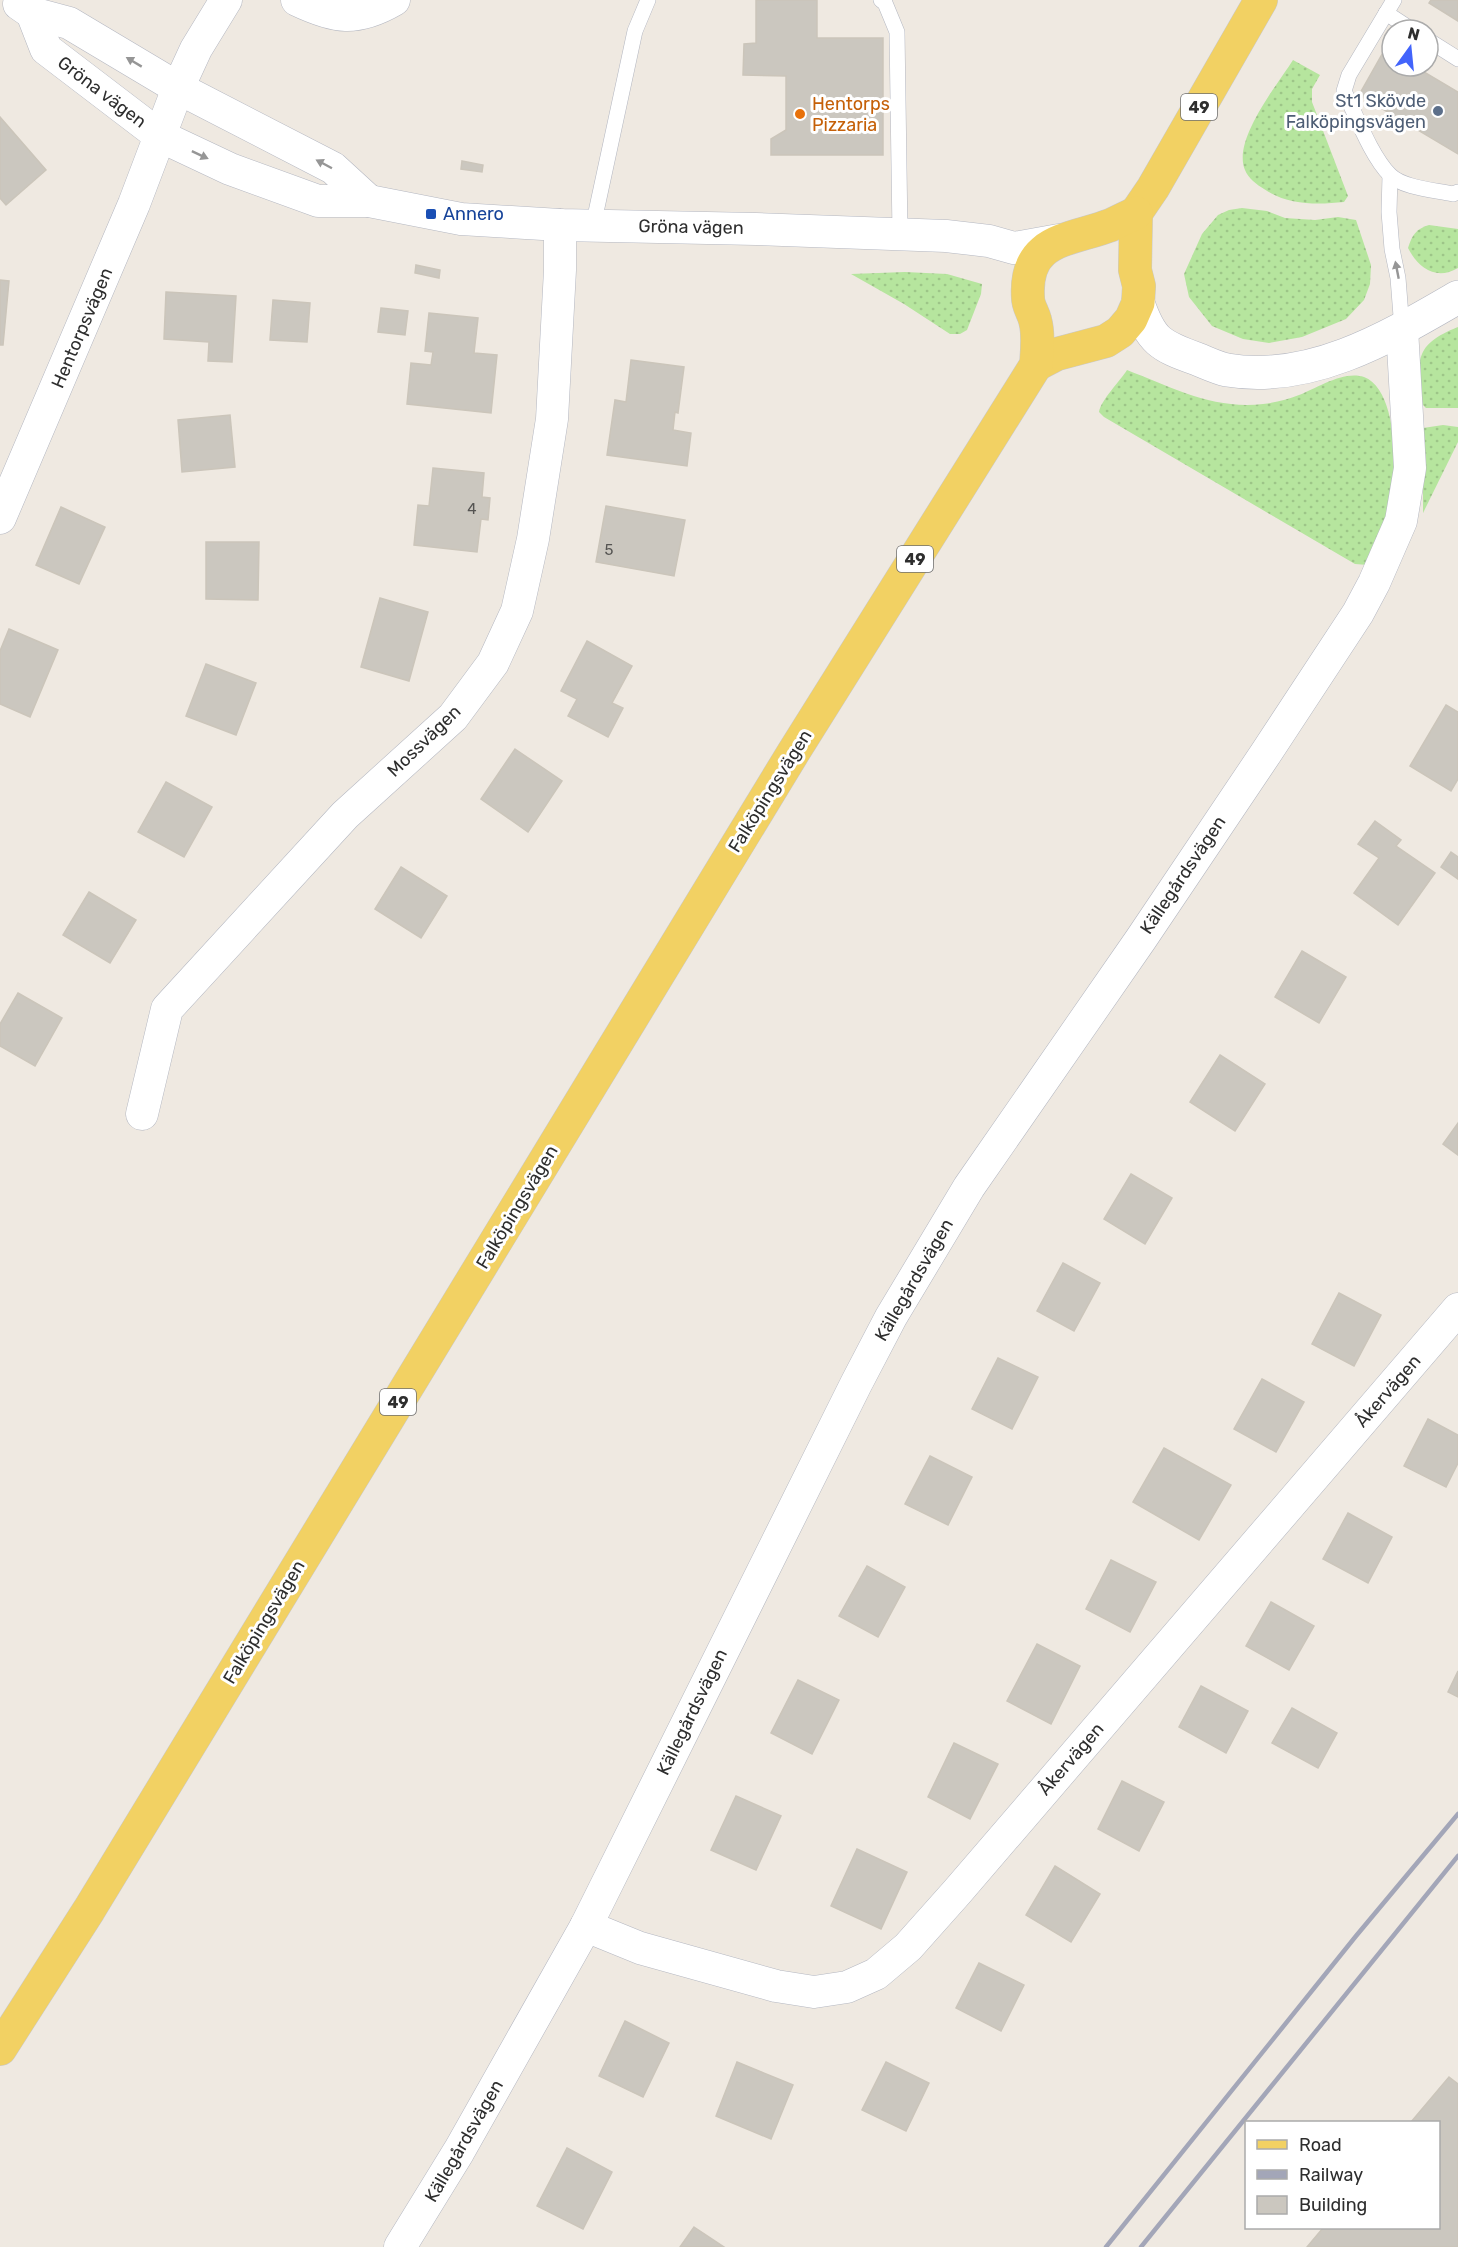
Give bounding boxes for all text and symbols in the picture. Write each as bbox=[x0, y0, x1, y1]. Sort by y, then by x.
north arrow bbox=[1380, 18, 1440, 78]
text: N bbox=[1406, 23, 1422, 45]
street label: Gröna vägen bbox=[53, 52, 151, 132]
one-way arrow bbox=[126, 56, 142, 67]
place label: St1 Skövde Falköpingsvägen bbox=[1286, 90, 1426, 133]
place label: Hentorps Pizzaria bbox=[812, 93, 890, 136]
road number: 49 bbox=[1181, 94, 1217, 120]
marker: St1 Skövde Falköpingsvägen bbox=[1431, 104, 1445, 118]
marker: Hentorps Pizzaria bbox=[793, 107, 807, 121]
one-way arrow bbox=[192, 150, 209, 159]
one-way arrow bbox=[316, 159, 333, 169]
place label: Annero bbox=[443, 203, 504, 225]
marker: Annero bbox=[424, 207, 438, 221]
street label: Gröna vägen bbox=[638, 215, 744, 239]
one-way arrow bbox=[1392, 261, 1401, 280]
street label: Hentorpsvägen bbox=[47, 264, 117, 392]
house number: 4 bbox=[467, 500, 477, 518]
house number: 5 bbox=[605, 541, 614, 559]
road number: 49 bbox=[897, 546, 933, 572]
street label: Mossvägen bbox=[383, 700, 465, 782]
street label: Falköpingsvägen bbox=[723, 726, 817, 856]
street label: Källegårdsvägen bbox=[1135, 812, 1231, 938]
street label: Falköpingsvägen bbox=[471, 1141, 563, 1273]
street label: Källegårdsvägen bbox=[870, 1215, 958, 1345]
street label: Åkervägen bbox=[1350, 1350, 1426, 1432]
road number: 49 bbox=[380, 1389, 416, 1415]
street label: Falköpingsvägen bbox=[218, 1556, 310, 1688]
street label: Källegårdsvägen bbox=[652, 1645, 732, 1779]
street label: Åkervägen bbox=[1033, 1718, 1109, 1800]
street label: Källegårdsvägen bbox=[420, 2076, 508, 2206]
legend bbox=[1245, 2121, 1440, 2229]
text: Road bbox=[1299, 2134, 1342, 2156]
text: Railway bbox=[1299, 2164, 1363, 2186]
text: Building bbox=[1299, 2194, 1367, 2216]

